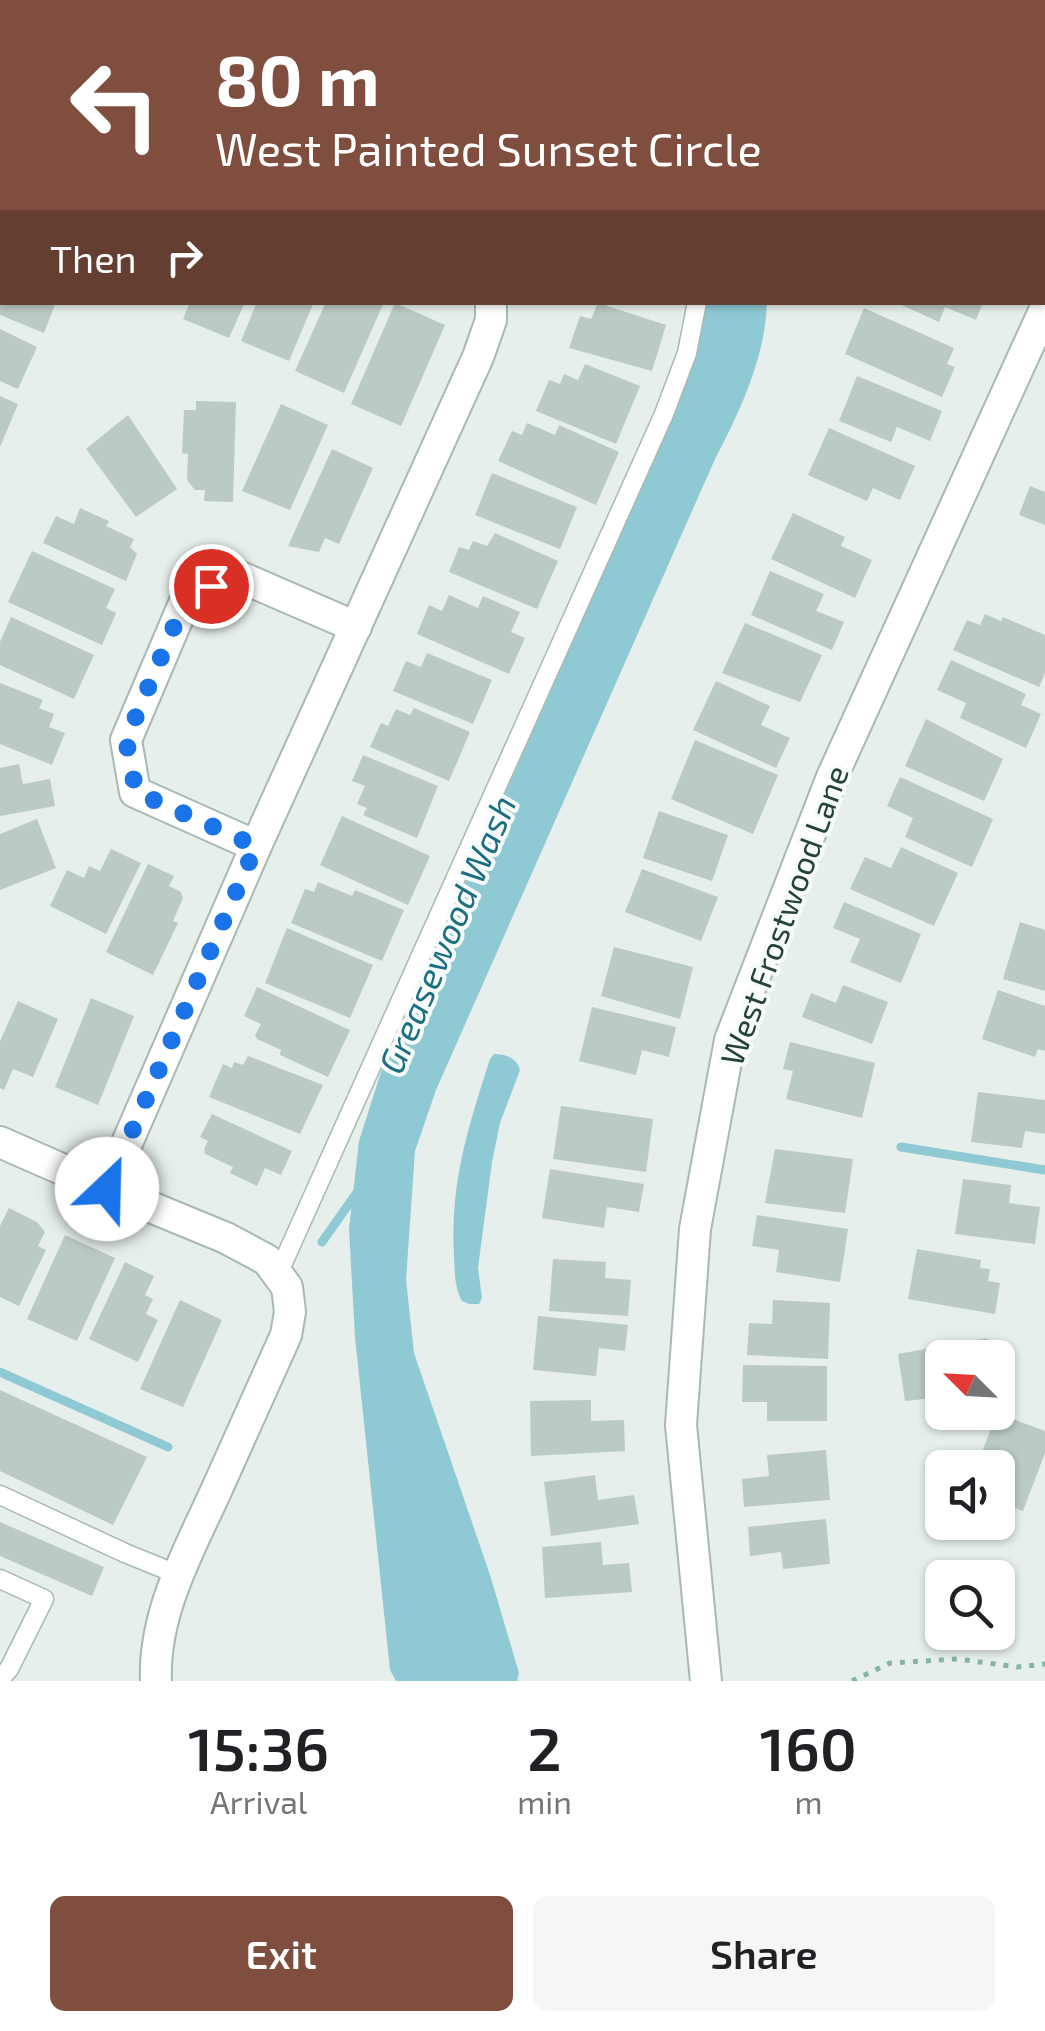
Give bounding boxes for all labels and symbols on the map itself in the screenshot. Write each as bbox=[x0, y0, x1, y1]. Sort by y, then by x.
pin bbox=[169, 544, 254, 629]
street label: West Frostwood Lane bbox=[711, 760, 855, 1070]
water label: Greasewood Wash bbox=[368, 789, 524, 1079]
position arrow bbox=[55, 1137, 159, 1241]
north arrow bbox=[925, 1340, 1015, 1430]

